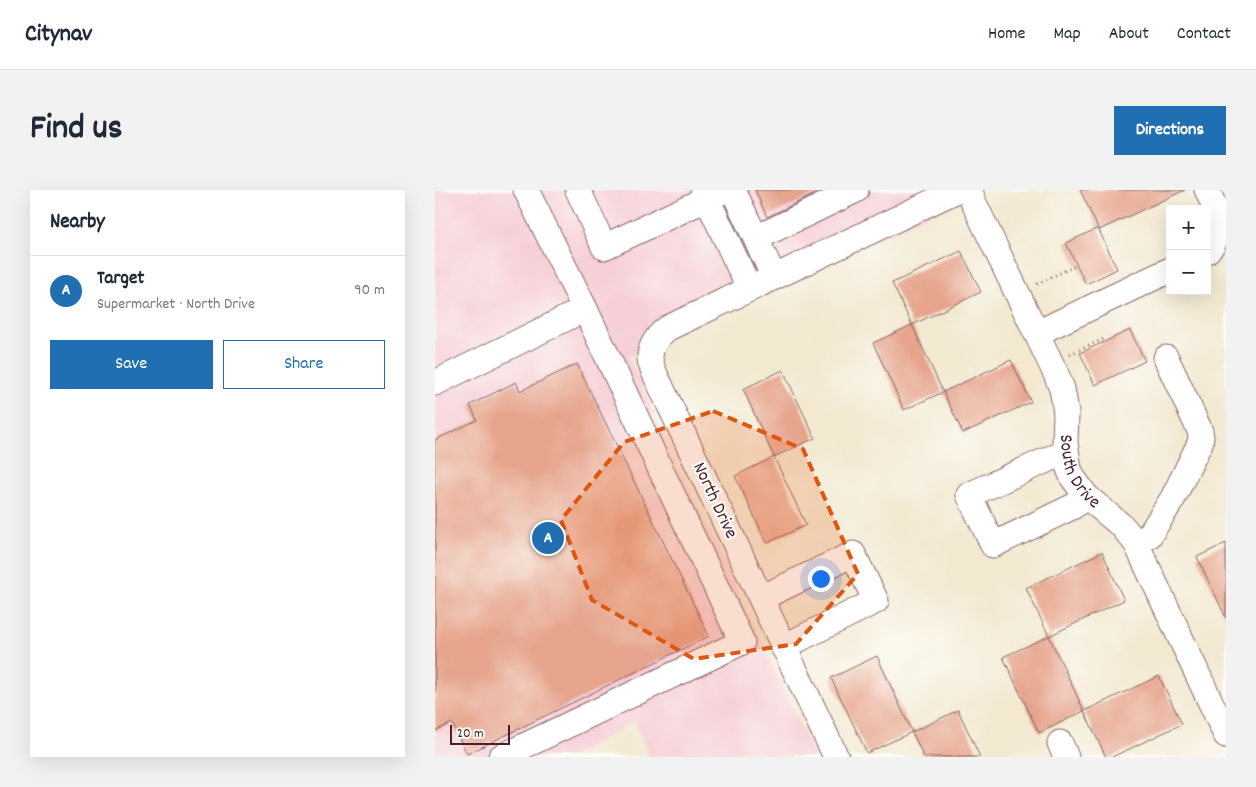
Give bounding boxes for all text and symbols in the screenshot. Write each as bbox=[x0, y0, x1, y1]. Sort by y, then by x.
text: Citynav bbox=[25, 18, 92, 52]
text: Home bbox=[988, 22, 1025, 47]
text: Map bbox=[1053, 22, 1081, 47]
text: About bbox=[1109, 22, 1149, 47]
text: Contact bbox=[1177, 22, 1231, 47]
text: Find us bbox=[30, 105, 122, 155]
button: Directions bbox=[1114, 106, 1226, 155]
map controls bbox=[1166, 205, 1211, 295]
button: + bbox=[1166, 205, 1211, 250]
text: Nearby bbox=[50, 208, 105, 238]
button: − bbox=[1166, 250, 1211, 295]
text: Target bbox=[97, 266, 144, 293]
text: A bbox=[62, 279, 70, 302]
text: 90 m bbox=[354, 279, 385, 302]
text: Supermarket · North Drive bbox=[97, 293, 255, 316]
button: Save bbox=[50, 340, 213, 389]
button: Share bbox=[223, 340, 385, 389]
street label: South Drive bbox=[1052, 434, 1106, 516]
street label: North Drive bbox=[685, 458, 743, 544]
pin: A bbox=[532, 519, 564, 557]
your location bbox=[808, 566, 834, 592]
scale bar bbox=[450, 722, 510, 745]
text: 20 m bbox=[457, 724, 484, 744]

